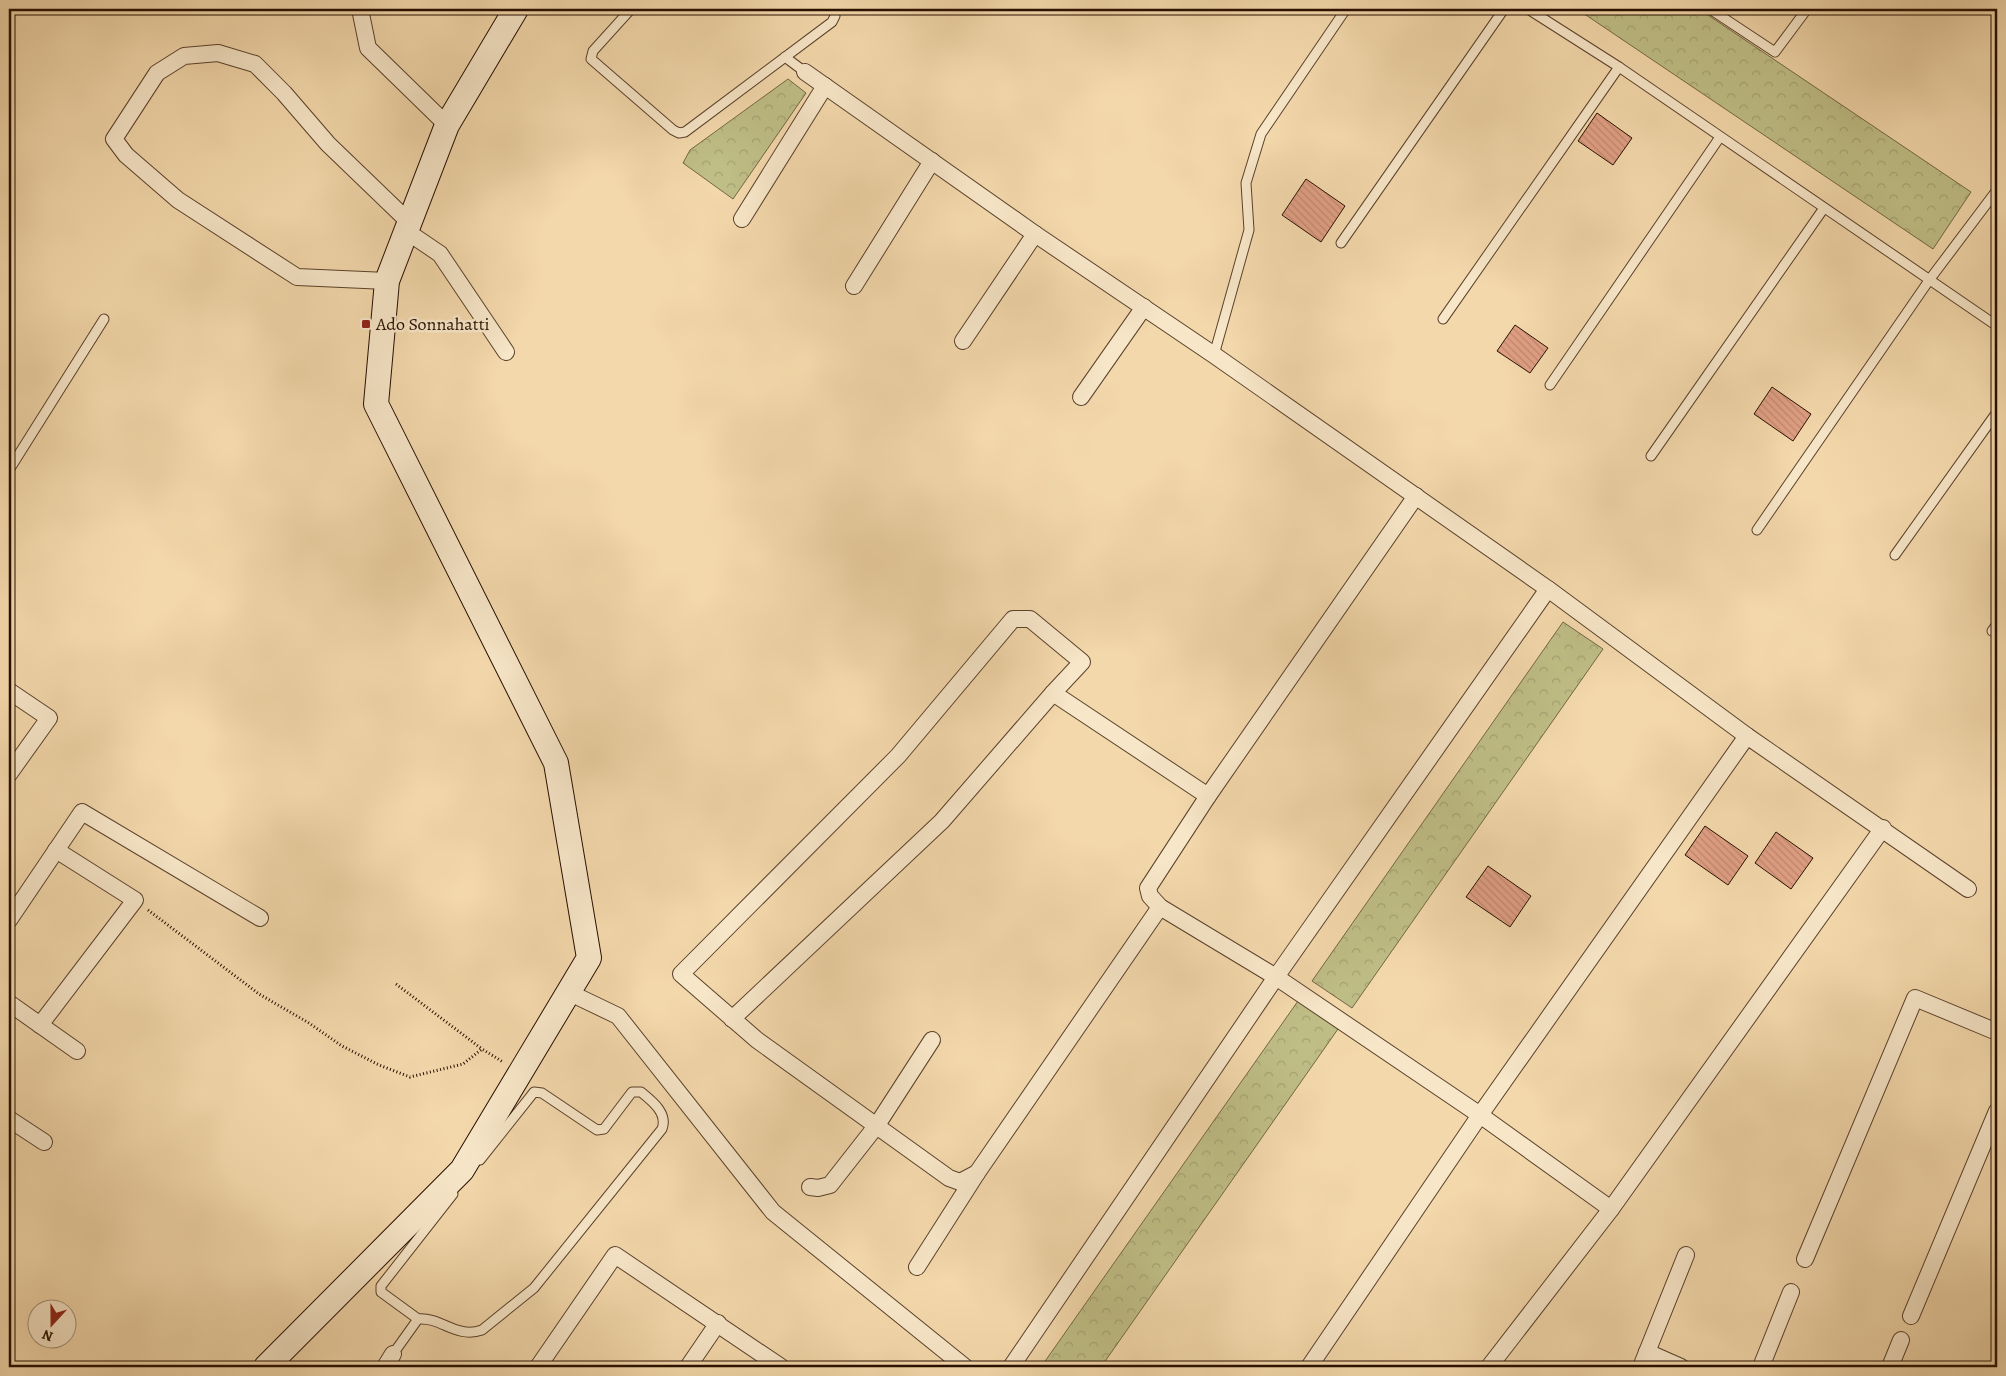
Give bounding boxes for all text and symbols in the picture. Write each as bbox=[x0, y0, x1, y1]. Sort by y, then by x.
place label: Ado Sonnahatti bbox=[375, 312, 490, 336]
marker: Ado Sonnahatti bbox=[360, 318, 372, 330]
north arrow bbox=[28, 1298, 78, 1348]
text: N bbox=[39, 1325, 56, 1346]

